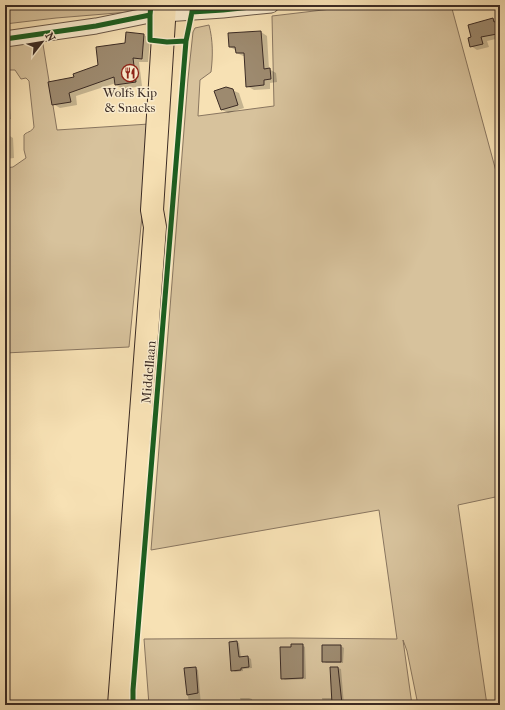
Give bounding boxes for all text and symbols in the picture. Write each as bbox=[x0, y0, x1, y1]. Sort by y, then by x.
north arrow bbox=[22, 22, 62, 62]
text: N bbox=[42, 30, 58, 45]
restaurant icon: Wolfs Kip & Snacks bbox=[120, 63, 140, 83]
place label: Wolfs Kip & Snacks bbox=[102, 85, 157, 115]
street label: Middellaan bbox=[138, 340, 159, 404]

